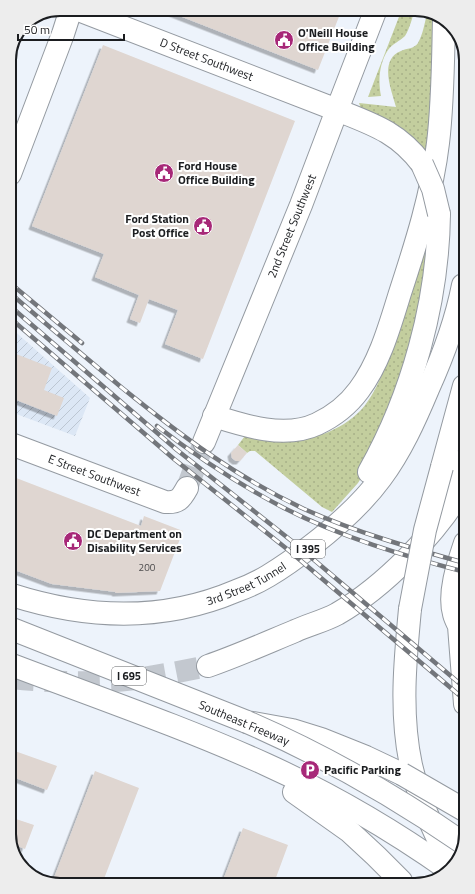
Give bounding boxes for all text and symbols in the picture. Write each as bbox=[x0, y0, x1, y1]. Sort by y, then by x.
scale bar bbox=[18, 16, 124, 42]
text: 50 m bbox=[24, 20, 50, 39]
place label: O'Neill House Office Building bbox=[298, 23, 375, 56]
public building icon: O'Neill House Office Building bbox=[273, 29, 295, 51]
street label: D Street Southwest bbox=[157, 32, 257, 86]
place label: Ford House Office Building bbox=[178, 156, 255, 189]
public building icon: Ford House Office Building bbox=[153, 162, 175, 184]
street label: 2nd Street Southwest bbox=[262, 170, 321, 281]
place label: Ford Station Post Office bbox=[125, 209, 189, 242]
public building icon: Ford Station Post Office bbox=[192, 215, 214, 237]
street label: E Street Southwest bbox=[45, 449, 144, 501]
place label: DC Department on Disability Services bbox=[87, 524, 182, 557]
public building icon: DC Department on Disability Services bbox=[62, 530, 84, 552]
road number: I 395 bbox=[291, 540, 325, 558]
street label: 3rd Street Tunnel bbox=[204, 557, 290, 610]
house number: 200 bbox=[139, 560, 156, 575]
road number: I 695 bbox=[112, 667, 146, 685]
street label: Southeast Freeway bbox=[196, 695, 293, 750]
parking icon: Pacific Parking bbox=[299, 759, 321, 781]
place label: Pacific Parking bbox=[324, 760, 401, 779]

